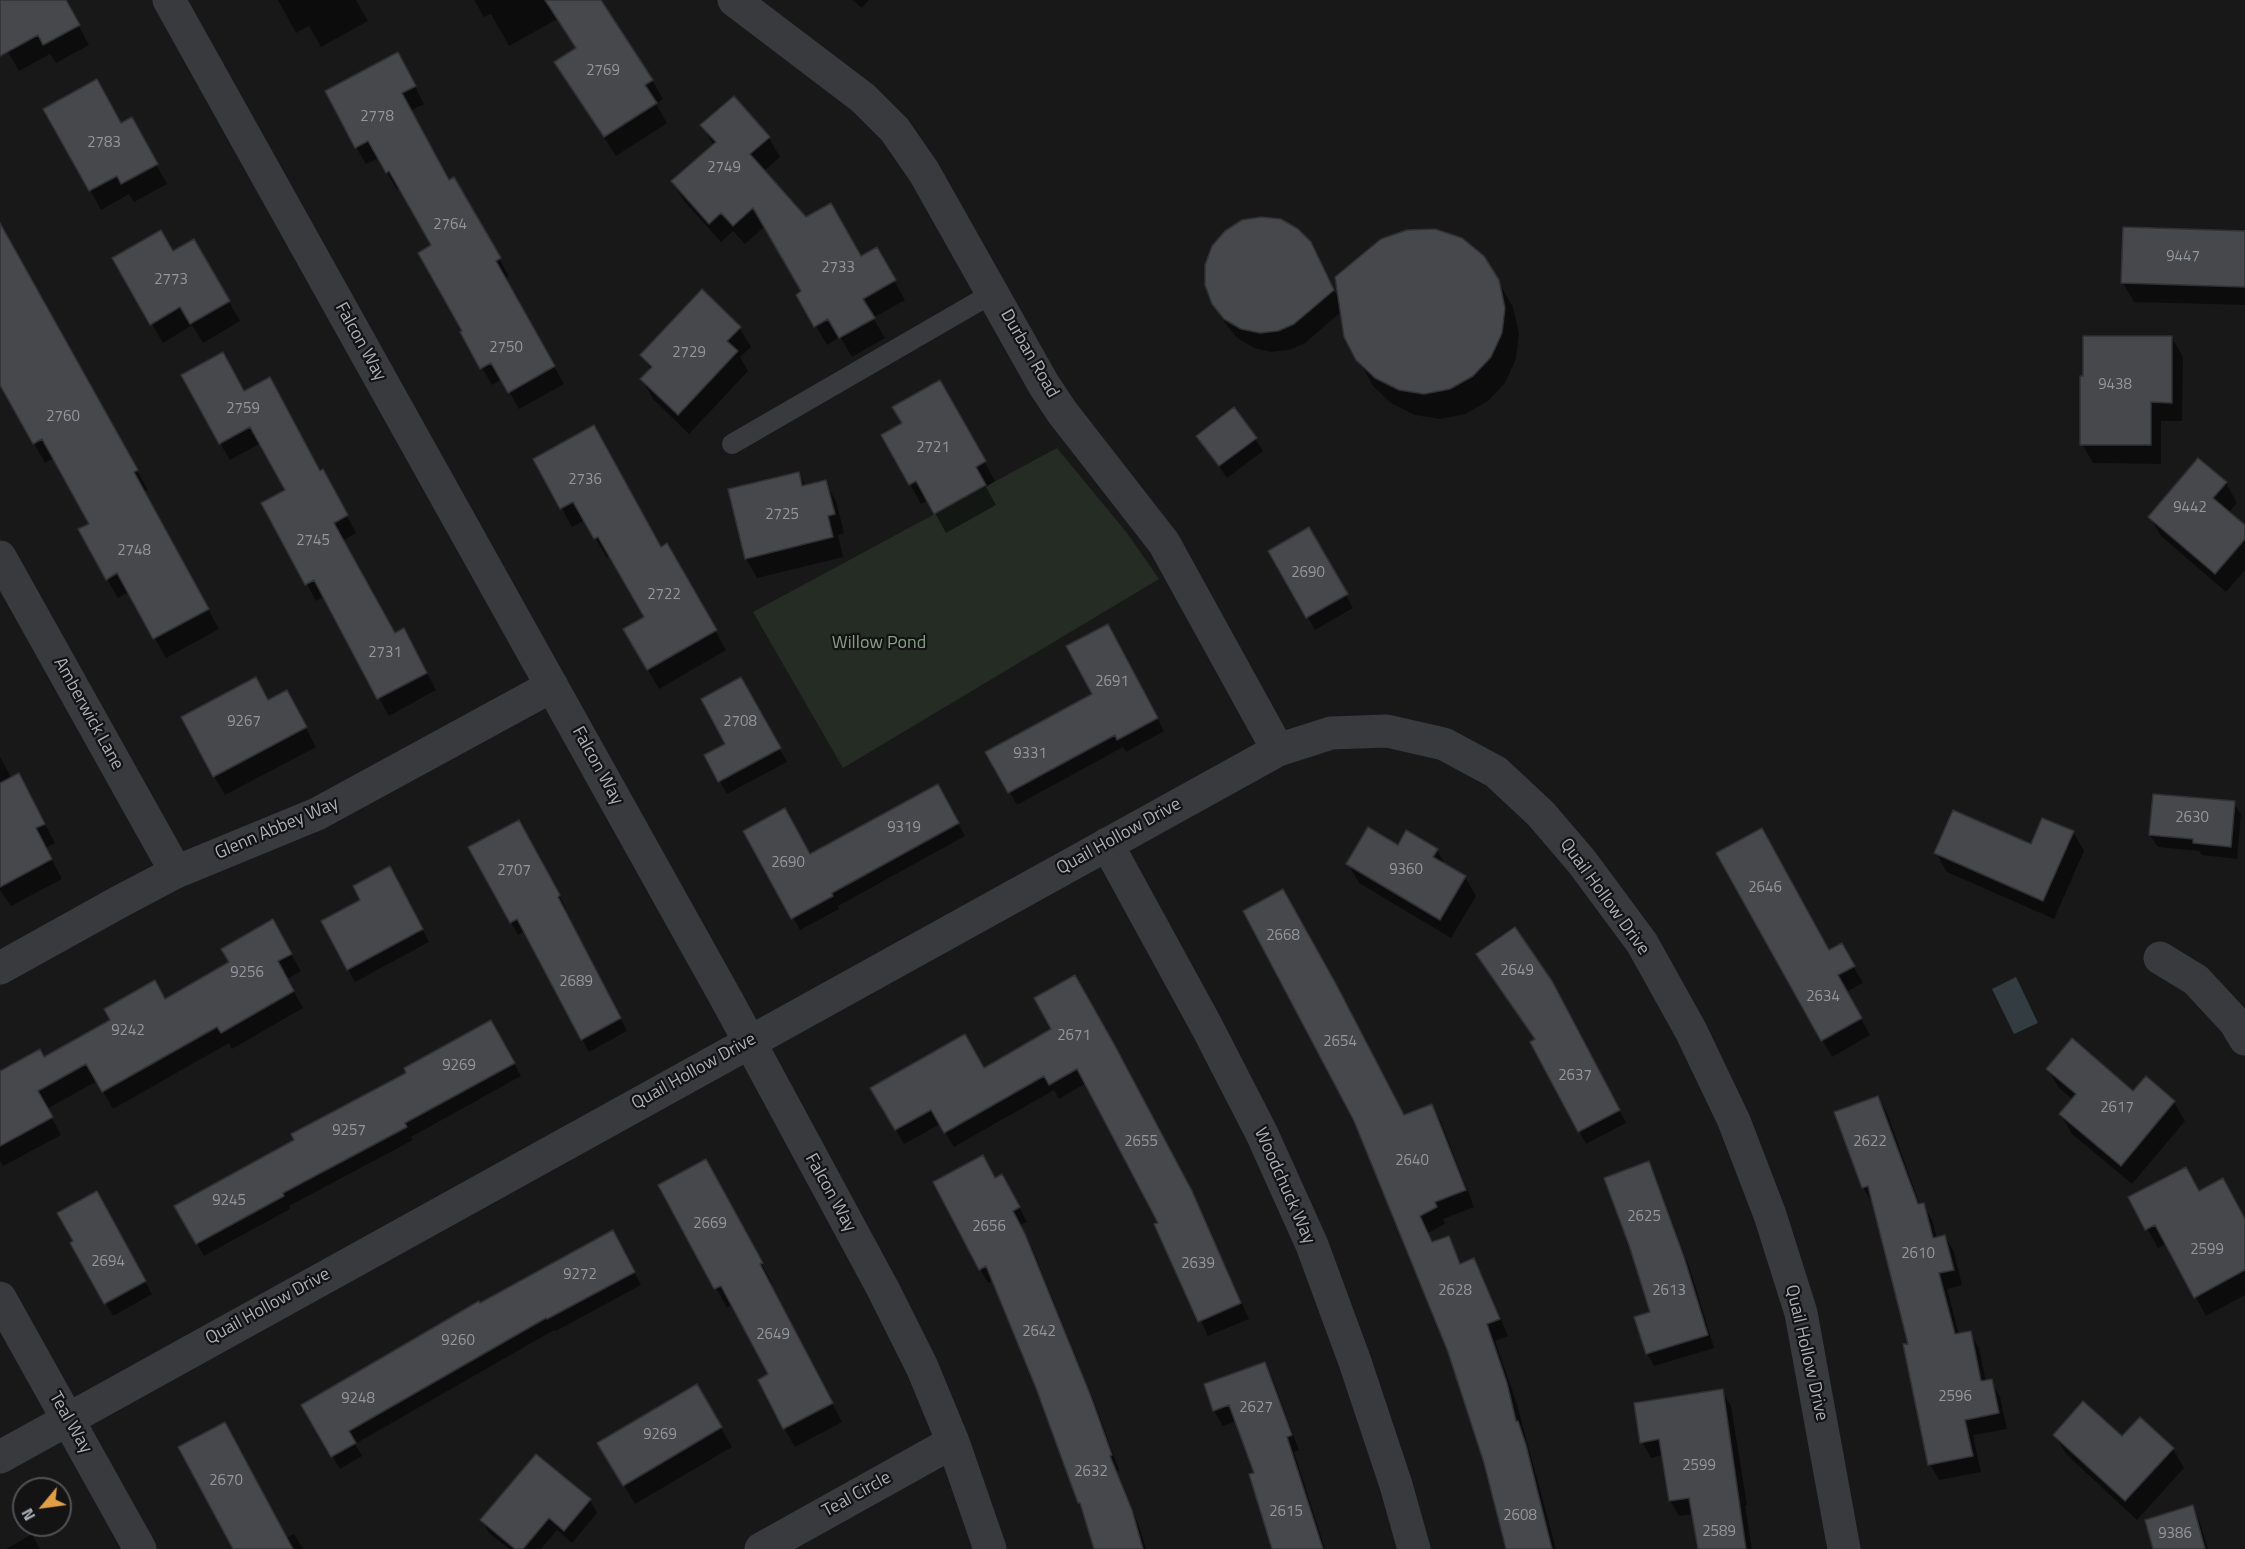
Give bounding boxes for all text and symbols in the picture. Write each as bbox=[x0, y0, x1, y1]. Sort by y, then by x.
house number: 2769 bbox=[586, 62, 620, 80]
house number: 2778 bbox=[360, 108, 394, 126]
house number: 2783 bbox=[87, 134, 121, 152]
house number: 2749 bbox=[707, 159, 741, 177]
house number: 2764 bbox=[433, 216, 467, 234]
house number: 9447 bbox=[2166, 248, 2200, 266]
house number: 2733 bbox=[821, 259, 855, 277]
house number: 2773 bbox=[154, 271, 188, 289]
street label: Falcon Way bbox=[330, 299, 390, 385]
street label: Durban Road bbox=[995, 306, 1063, 402]
house number: 2750 bbox=[489, 339, 523, 357]
house number: 2729 bbox=[672, 344, 706, 362]
house number: 9438 bbox=[2098, 376, 2132, 394]
house number: 2759 bbox=[226, 400, 260, 418]
house number: 2760 bbox=[46, 408, 80, 426]
house number: 2721 bbox=[916, 439, 950, 457]
house number: 2736 bbox=[568, 471, 602, 489]
house number: 9442 bbox=[2173, 499, 2207, 517]
house number: 2725 bbox=[765, 506, 799, 524]
house number: 2745 bbox=[296, 532, 330, 550]
house number: 2748 bbox=[117, 542, 151, 560]
house number: 2690 bbox=[1291, 564, 1325, 582]
house number: 2722 bbox=[647, 586, 681, 604]
park label: Willow Pond bbox=[832, 633, 926, 655]
house number: 2731 bbox=[368, 644, 402, 662]
street label: Amberwick Lane bbox=[48, 654, 128, 774]
house number: 2691 bbox=[1095, 673, 1129, 691]
house number: 9267 bbox=[227, 713, 261, 731]
house number: 2708 bbox=[723, 713, 757, 731]
street label: Falcon Way bbox=[567, 723, 627, 809]
house number: 9331 bbox=[1013, 745, 1047, 763]
street label: Glenn Abbey Way bbox=[212, 793, 342, 865]
street label: Quail Hollow Drive bbox=[1053, 794, 1185, 880]
house number: 2630 bbox=[2175, 809, 2209, 827]
house number: 9319 bbox=[887, 819, 921, 837]
street label: Quail Hollow Drive bbox=[1554, 834, 1654, 960]
house number: 2690 bbox=[771, 854, 805, 872]
house number: 9360 bbox=[1389, 861, 1423, 879]
house number: 2707 bbox=[497, 862, 531, 880]
house number: 2646 bbox=[1748, 879, 1782, 897]
house number: 2668 bbox=[1266, 927, 1300, 945]
house number: 2649 bbox=[1500, 962, 1534, 980]
house number: 9256 bbox=[230, 964, 264, 982]
house number: 2689 bbox=[559, 973, 593, 991]
house number: 2634 bbox=[1806, 988, 1840, 1006]
house number: 9242 bbox=[111, 1022, 145, 1040]
house number: 2671 bbox=[1057, 1027, 1091, 1045]
street label: Quail Hollow Drive bbox=[628, 1029, 760, 1115]
house number: 2654 bbox=[1323, 1033, 1357, 1051]
house number: 9269 bbox=[442, 1057, 476, 1075]
house number: 2637 bbox=[1558, 1067, 1592, 1085]
house number: 2617 bbox=[2100, 1099, 2134, 1117]
house number: 9257 bbox=[332, 1122, 366, 1140]
street label: Woodchuck Way bbox=[1249, 1125, 1319, 1247]
house number: 2655 bbox=[1124, 1133, 1158, 1151]
house number: 2622 bbox=[1853, 1133, 1887, 1151]
street label: Falcon Way bbox=[800, 1150, 860, 1236]
house number: 2640 bbox=[1395, 1152, 1429, 1170]
house number: 9245 bbox=[212, 1192, 246, 1210]
house number: 2625 bbox=[1627, 1208, 1661, 1226]
house number: 2669 bbox=[693, 1215, 727, 1233]
house number: 2656 bbox=[972, 1218, 1006, 1236]
house number: 2599 bbox=[2190, 1241, 2224, 1259]
house number: 2610 bbox=[1901, 1245, 1935, 1263]
house number: 2694 bbox=[91, 1253, 125, 1271]
house number: 2639 bbox=[1181, 1255, 1215, 1273]
street label: Quail Hollow Drive bbox=[202, 1264, 334, 1350]
house number: 9272 bbox=[563, 1266, 597, 1284]
house number: 2628 bbox=[1438, 1282, 1472, 1300]
house number: 2613 bbox=[1652, 1282, 1686, 1300]
street label: Quail Hollow Drive bbox=[1780, 1283, 1832, 1423]
house number: 2642 bbox=[1022, 1323, 1056, 1341]
house number: 2649 bbox=[756, 1326, 790, 1344]
house number: 9260 bbox=[441, 1332, 475, 1350]
street label: Teal Way bbox=[44, 1388, 96, 1458]
house number: 2596 bbox=[1938, 1388, 1972, 1406]
house number: 9248 bbox=[341, 1390, 375, 1408]
house number: 2627 bbox=[1239, 1399, 1273, 1417]
house number: 9269 bbox=[643, 1426, 677, 1444]
house number: 2599 bbox=[1682, 1457, 1716, 1475]
house number: 2632 bbox=[1074, 1463, 1108, 1481]
street label: Teal Circle bbox=[819, 1467, 895, 1523]
house number: 2670 bbox=[209, 1472, 243, 1490]
north arrow bbox=[12, 1477, 72, 1537]
house number: 2615 bbox=[1269, 1503, 1303, 1521]
text: N bbox=[15, 1504, 41, 1525]
house number: 2608 bbox=[1503, 1507, 1537, 1525]
house number: 2589 bbox=[1702, 1523, 1736, 1541]
house number: 9386 bbox=[2158, 1525, 2192, 1543]

